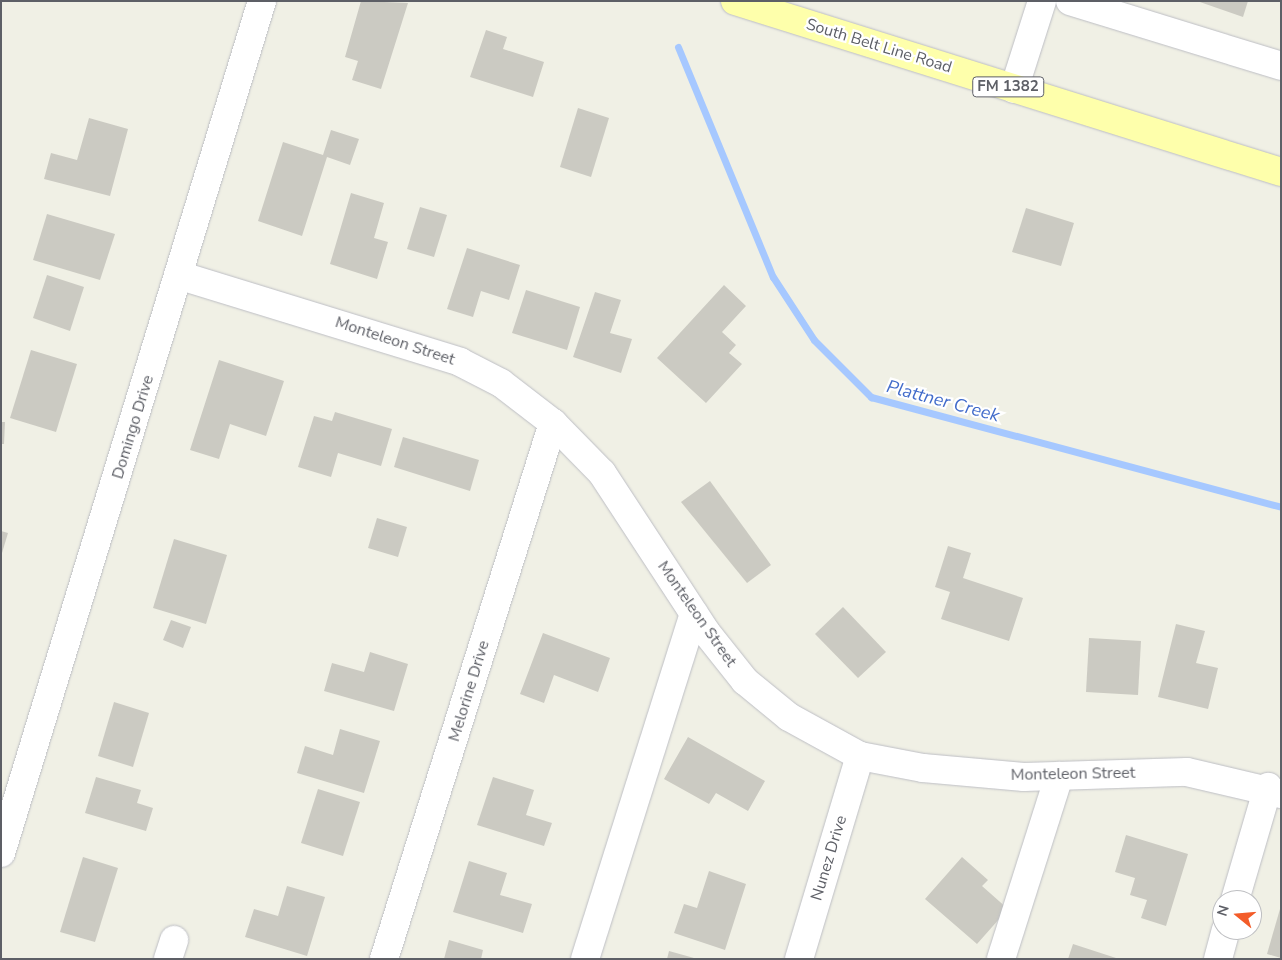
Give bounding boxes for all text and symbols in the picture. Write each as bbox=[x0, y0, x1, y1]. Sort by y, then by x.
street label: South Belt Line Road bbox=[804, 15, 954, 77]
road number: FM 1382 bbox=[972, 74, 1044, 100]
street label: Monteleon Street bbox=[333, 313, 457, 369]
street label: Domingo Drive bbox=[108, 373, 158, 481]
water label: Plattner Creek bbox=[884, 376, 1002, 426]
street label: Monteleon Street bbox=[653, 557, 741, 671]
street label: Melorine Drive bbox=[444, 638, 494, 744]
street label: Monteleon Street bbox=[1011, 763, 1135, 785]
street label: Nunez Drive bbox=[807, 813, 851, 903]
north arrow bbox=[1212, 890, 1262, 940]
text: N bbox=[1213, 903, 1234, 919]

